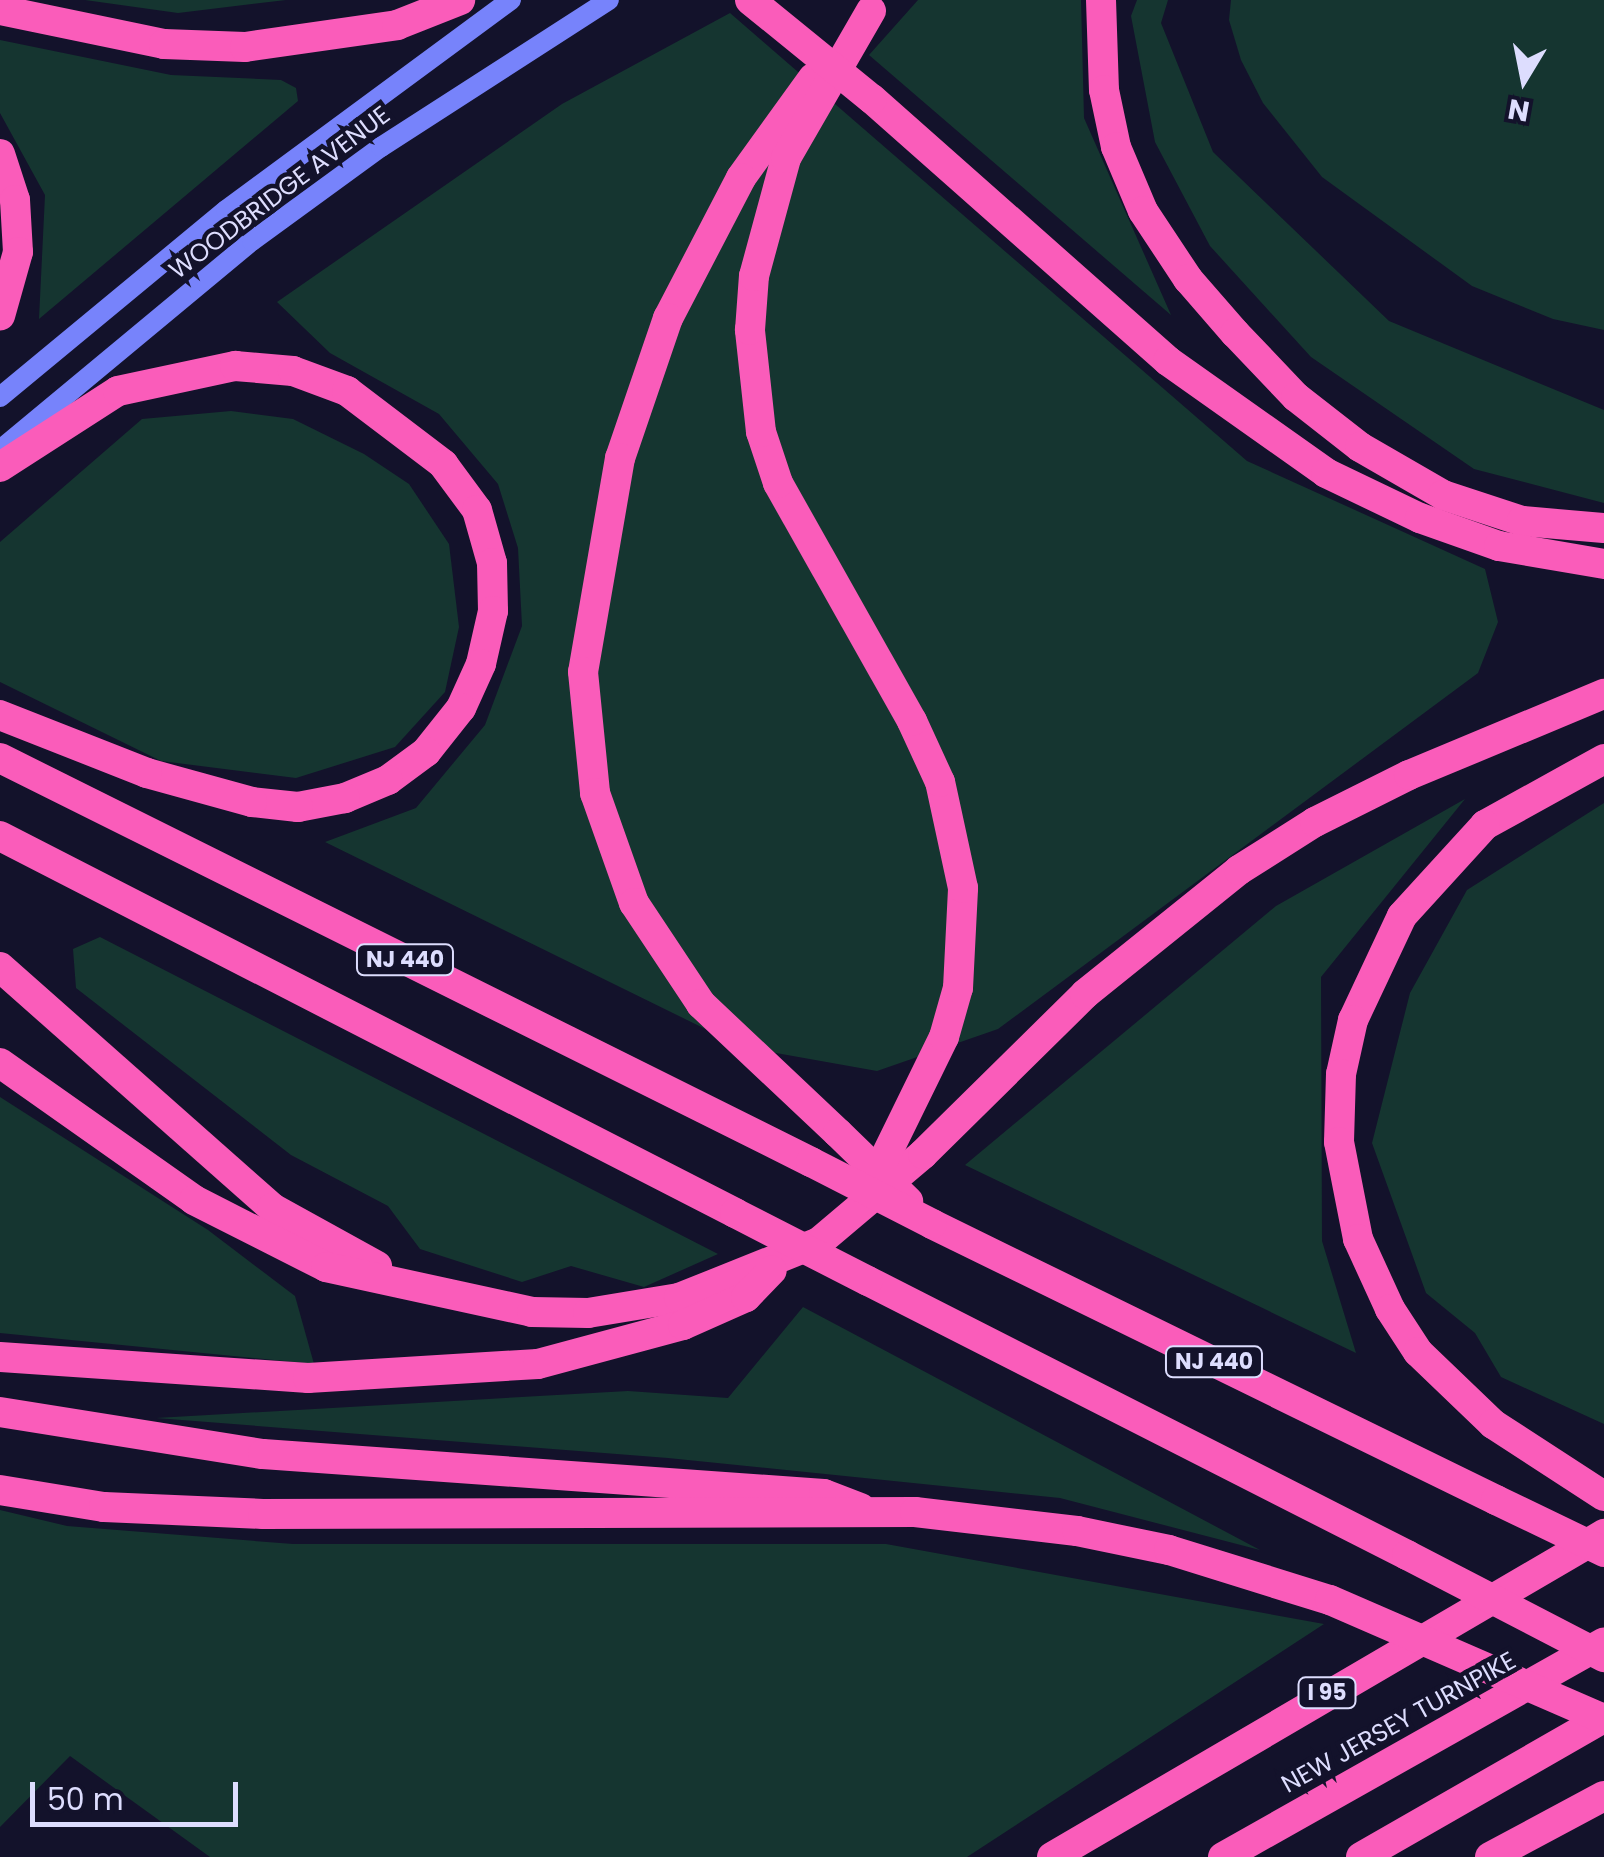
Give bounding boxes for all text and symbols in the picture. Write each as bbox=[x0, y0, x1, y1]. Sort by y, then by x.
north arrow bbox=[1474, 30, 1574, 130]
text: N bbox=[1505, 89, 1532, 131]
street label: WOODBRIDGE AVENUE bbox=[164, 100, 396, 286]
road number: NJ 440 bbox=[355, 943, 455, 977]
road number: NJ 440 bbox=[1164, 1345, 1264, 1379]
street label: NEW JERSEY TURNPIKE bbox=[1277, 1646, 1521, 1800]
road number: I 95 bbox=[1297, 1676, 1357, 1710]
scale bar bbox=[35, 1762, 242, 1824]
text: 50 m bbox=[47, 1778, 124, 1821]

